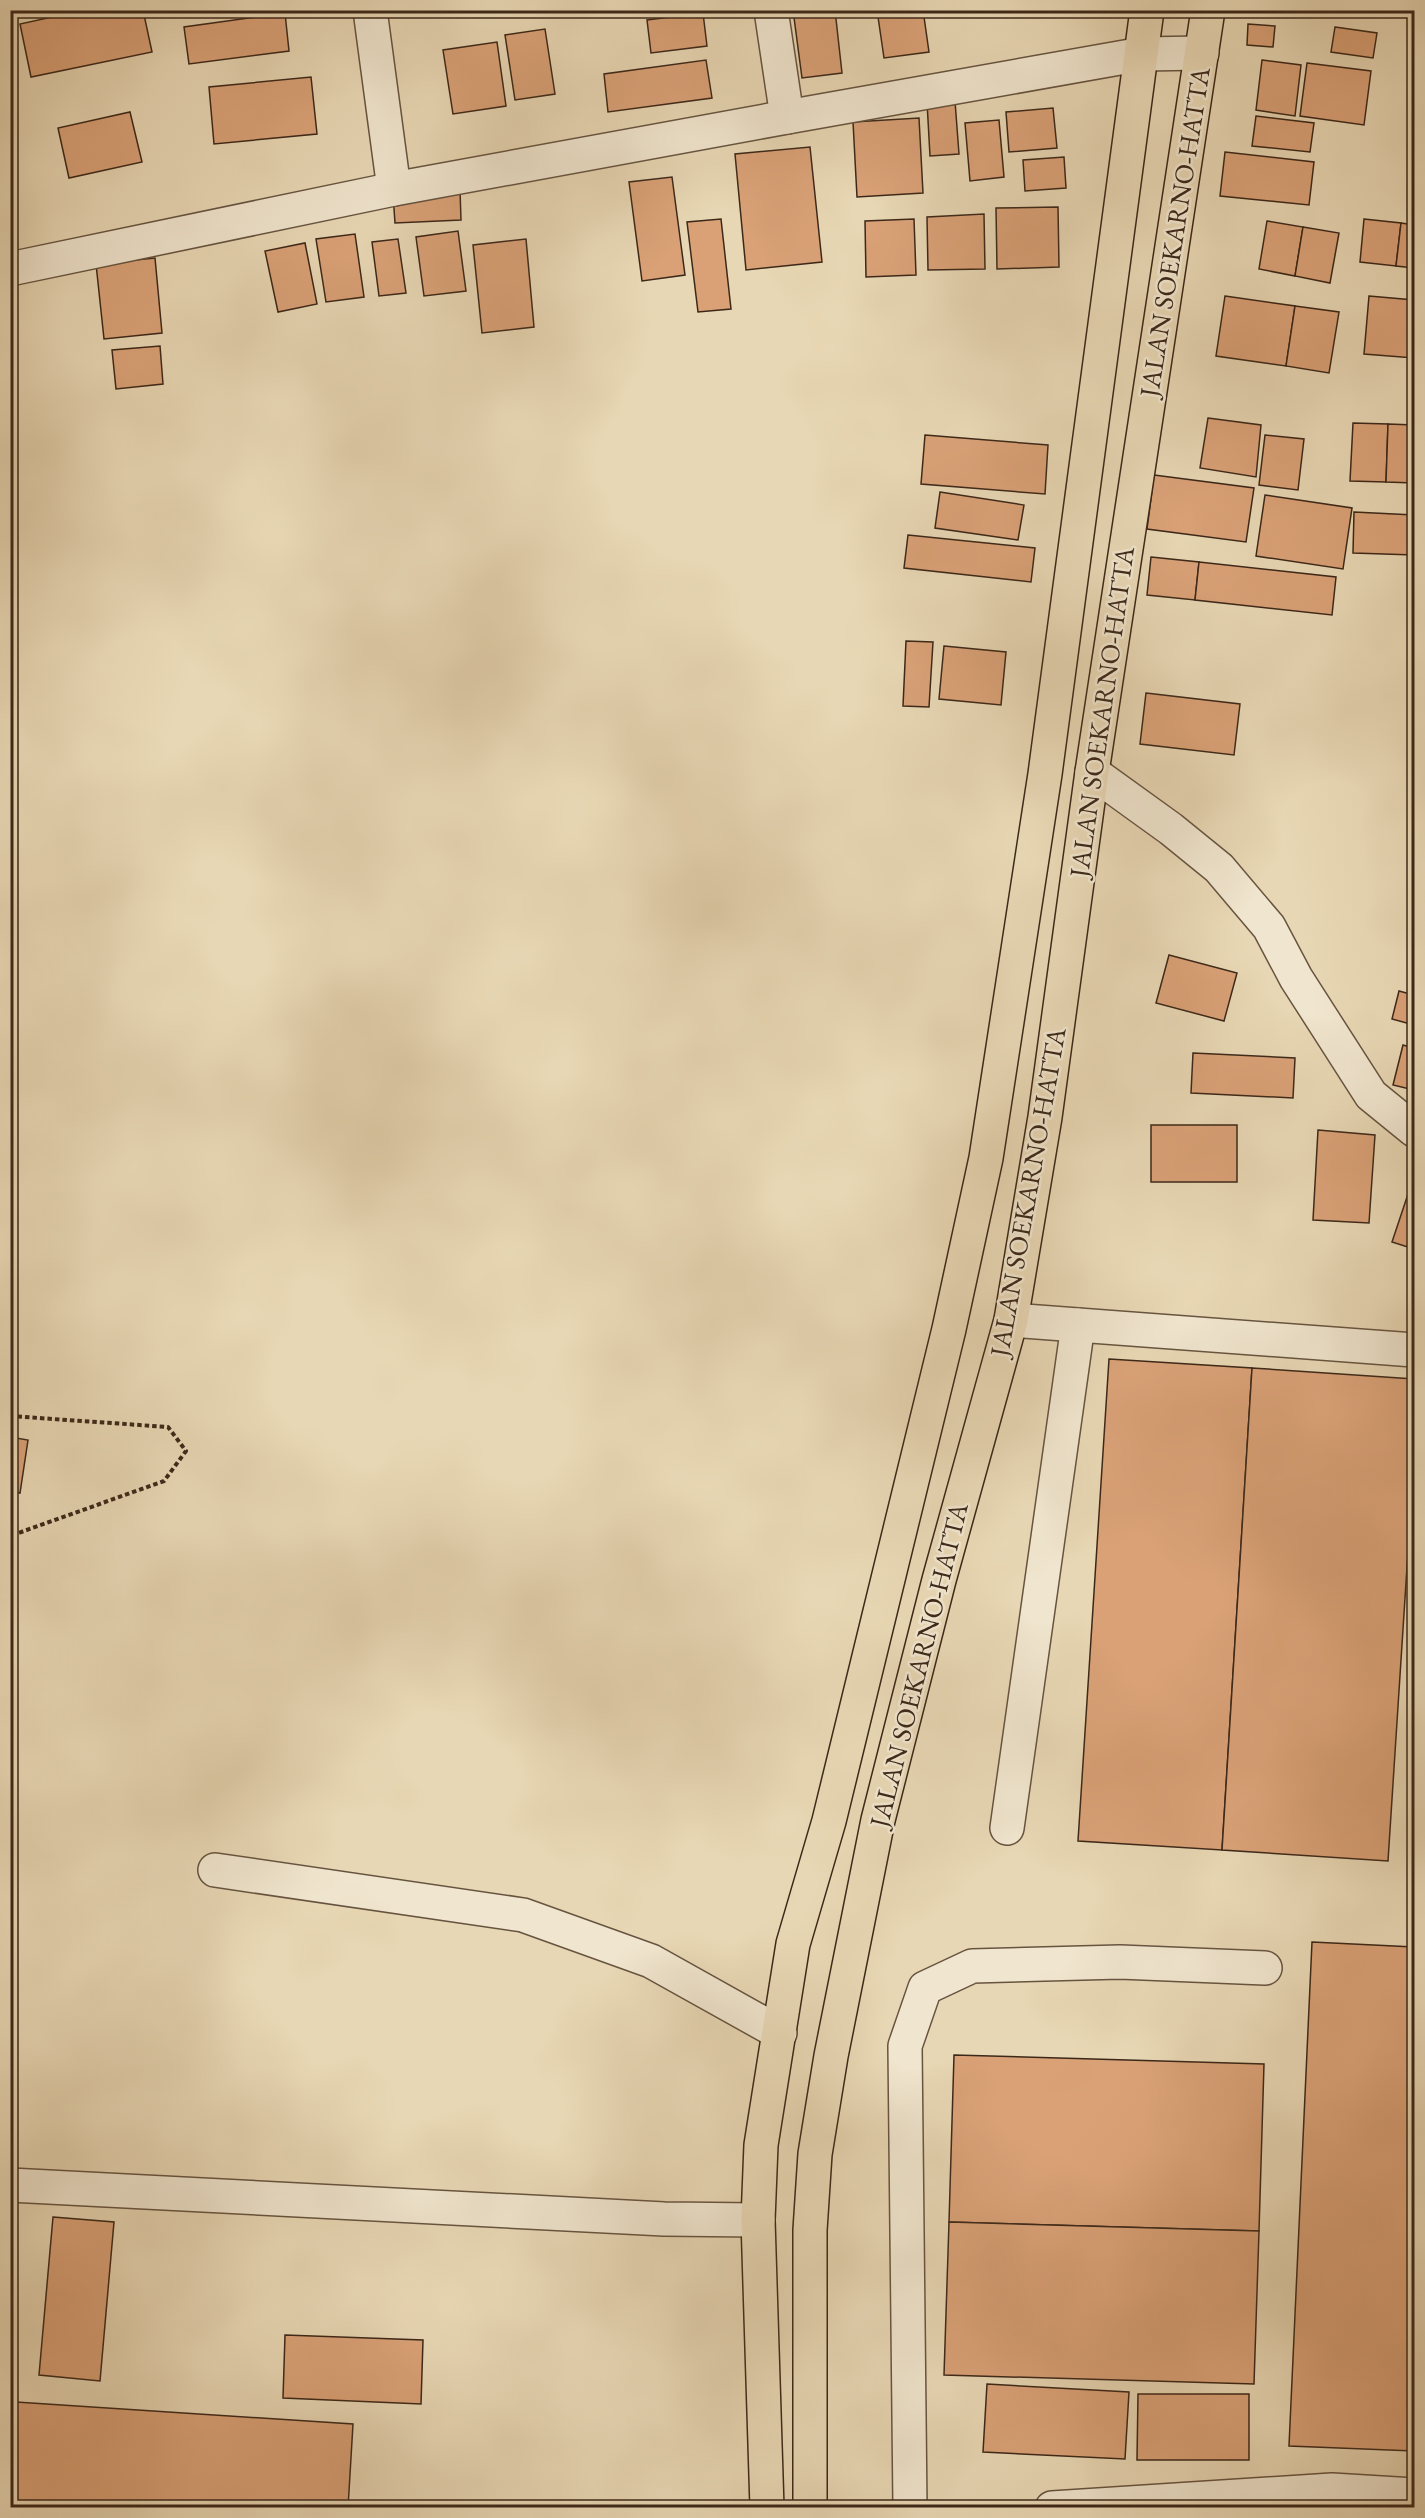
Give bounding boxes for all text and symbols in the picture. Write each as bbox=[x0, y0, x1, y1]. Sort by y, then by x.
street label: JALAN SOEKARNO-HATTA bbox=[1131, 64, 1218, 401]
street label: JALAN SOEKARNO-HATTA bbox=[1061, 544, 1142, 882]
street label: JALAN SOEKARNO-HATTA bbox=[981, 1024, 1074, 1361]
street label: JALAN SOEKARNO-HATTA bbox=[861, 1498, 976, 1833]

